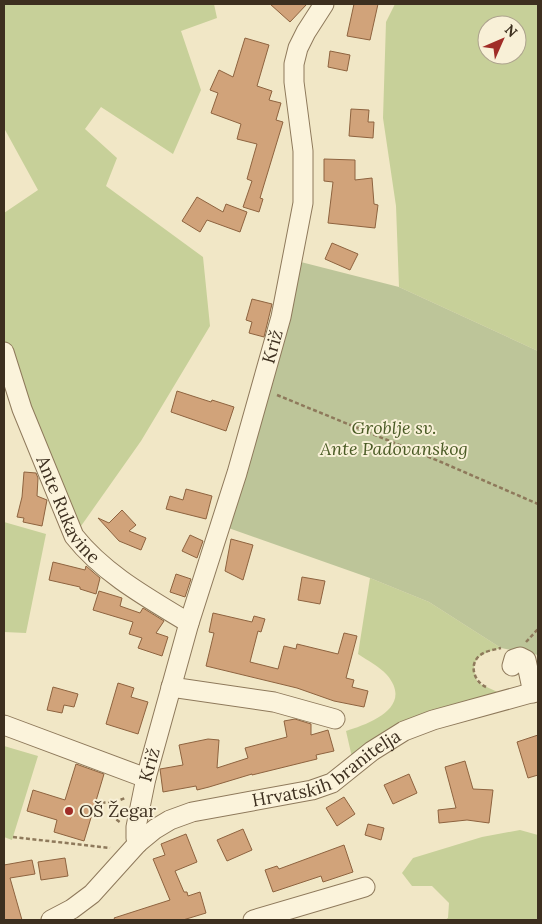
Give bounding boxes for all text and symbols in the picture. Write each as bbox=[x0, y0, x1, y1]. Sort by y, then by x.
north arrow bbox=[477, 15, 527, 65]
text: N bbox=[501, 21, 522, 41]
street label: Križ bbox=[256, 327, 288, 366]
park label: Groblje sv. Ante Padovanskog bbox=[319, 416, 468, 460]
street label: Ante Rukavine bbox=[31, 451, 105, 569]
street label: Hrvatskih branitelja bbox=[250, 724, 405, 812]
street label: Križ bbox=[133, 745, 165, 784]
place label: OŠ Žegar bbox=[79, 799, 156, 822]
marker: OŠ Žegar bbox=[63, 805, 75, 817]

